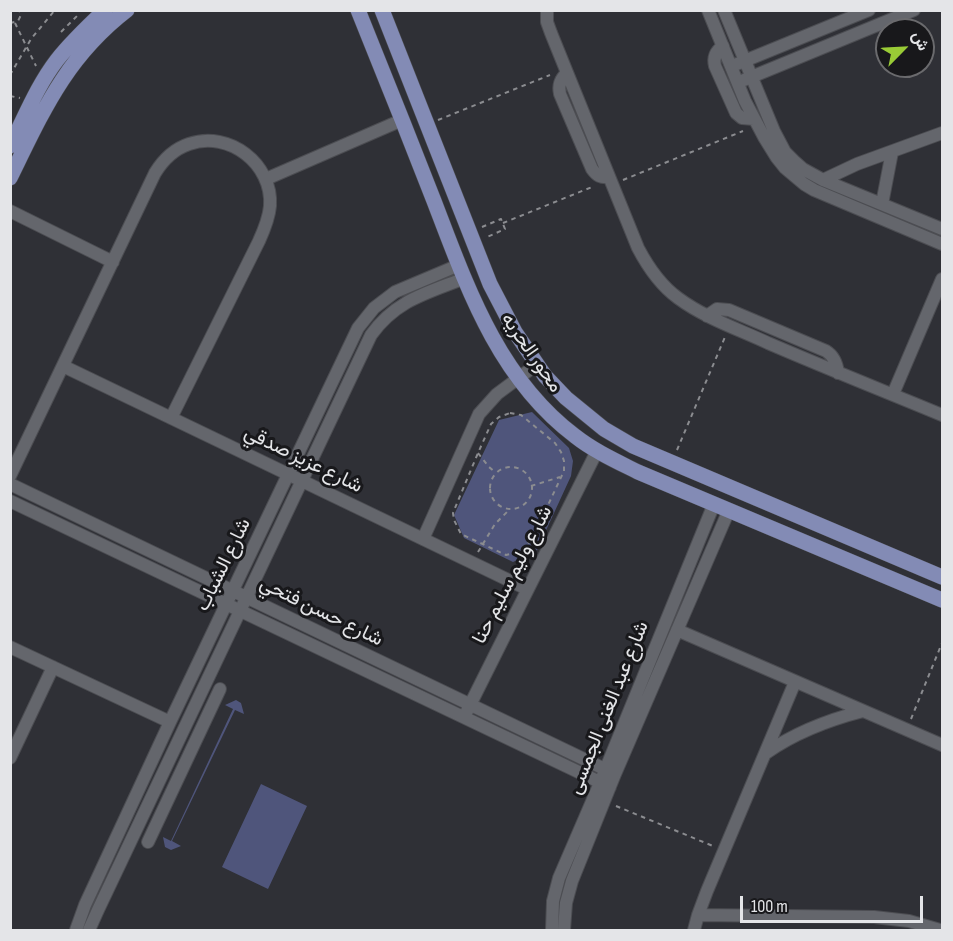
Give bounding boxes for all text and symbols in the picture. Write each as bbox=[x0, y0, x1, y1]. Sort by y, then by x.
north arrow bbox=[875, 18, 935, 78]
text: ش bbox=[907, 29, 933, 54]
street label: محور الحريه bbox=[495, 309, 567, 397]
street label: شارع عزيز صدقي bbox=[240, 421, 366, 499]
street label: شارع وليم سليم حنا bbox=[468, 502, 558, 648]
street label: شارع الشباب bbox=[191, 515, 257, 615]
street label: شارع حسن فتحي bbox=[255, 572, 387, 652]
street label: شارع عبد الغنى الجمسى bbox=[563, 618, 655, 798]
scale bar bbox=[743, 884, 926, 922]
text: 100 m bbox=[751, 896, 788, 917]

